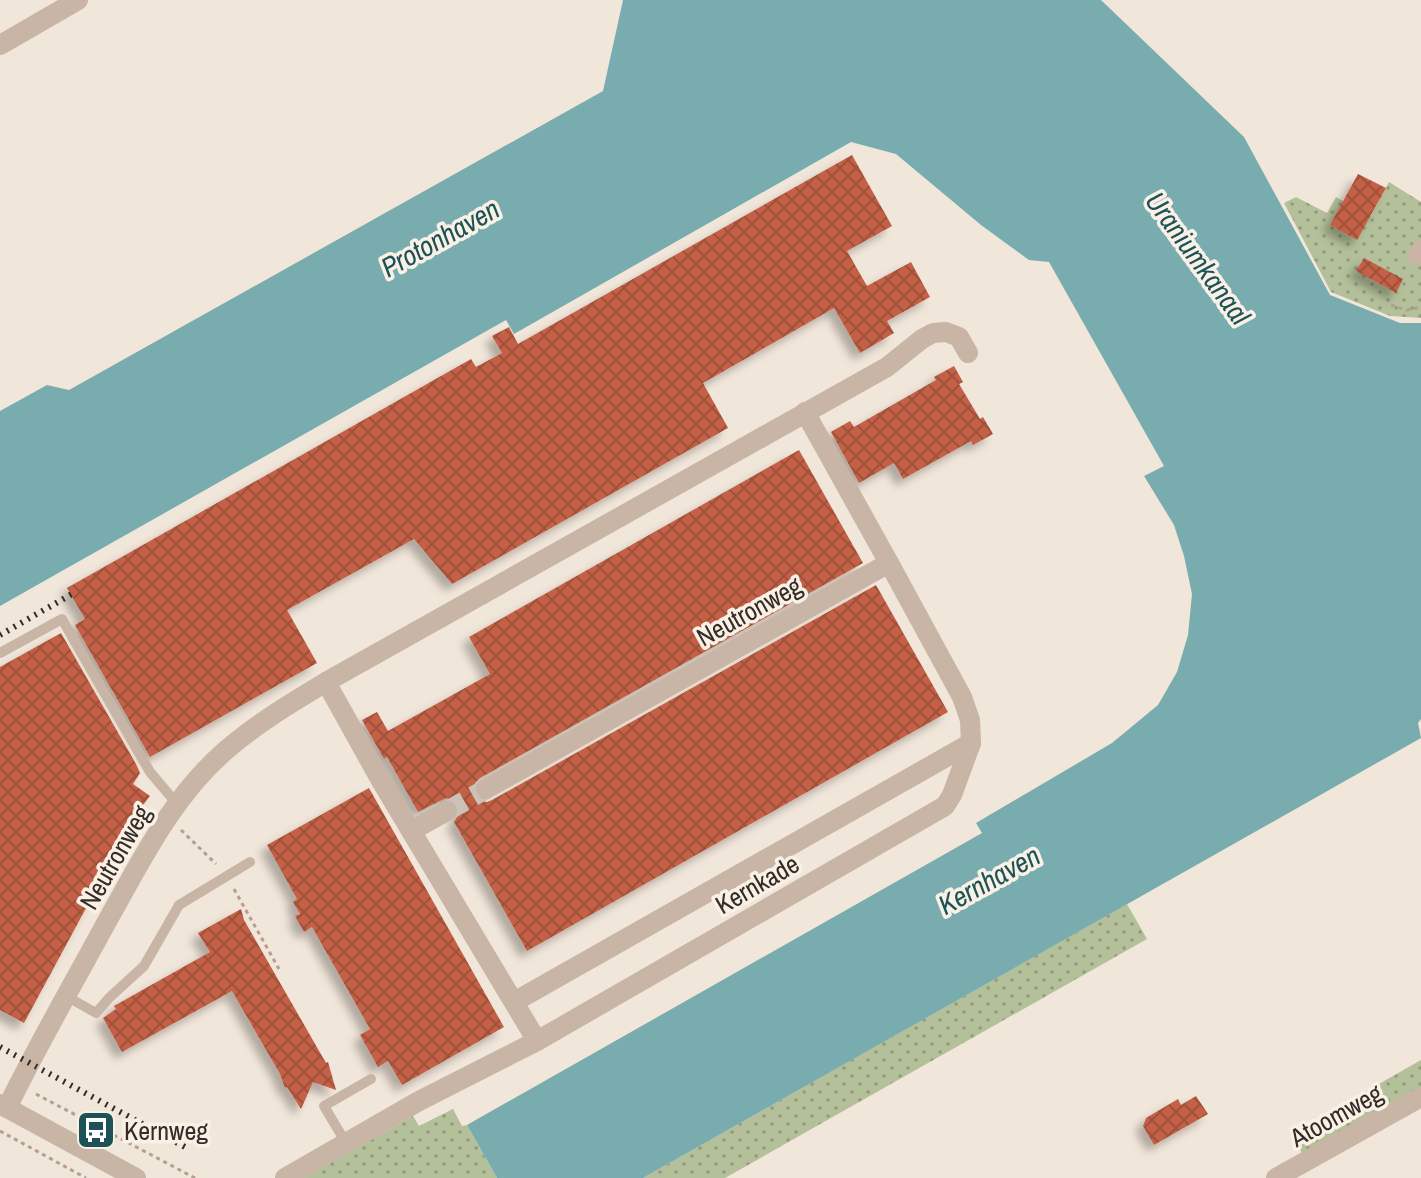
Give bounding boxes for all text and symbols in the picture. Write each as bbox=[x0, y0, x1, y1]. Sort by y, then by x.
water label: Uraniumkanaal bbox=[1137, 184, 1260, 333]
water label: Protonhaven bbox=[374, 190, 506, 286]
street label: Neutronweg bbox=[690, 568, 808, 654]
street label: Neutronweg bbox=[71, 798, 159, 916]
water label: Kernhaven bbox=[931, 836, 1047, 924]
street label: Kernkade bbox=[709, 846, 805, 922]
street label: Atoomweg bbox=[1283, 1075, 1389, 1155]
bus stop icon: Kernweg bbox=[75, 1109, 117, 1151]
place label: Kernweg bbox=[124, 1113, 208, 1148]

